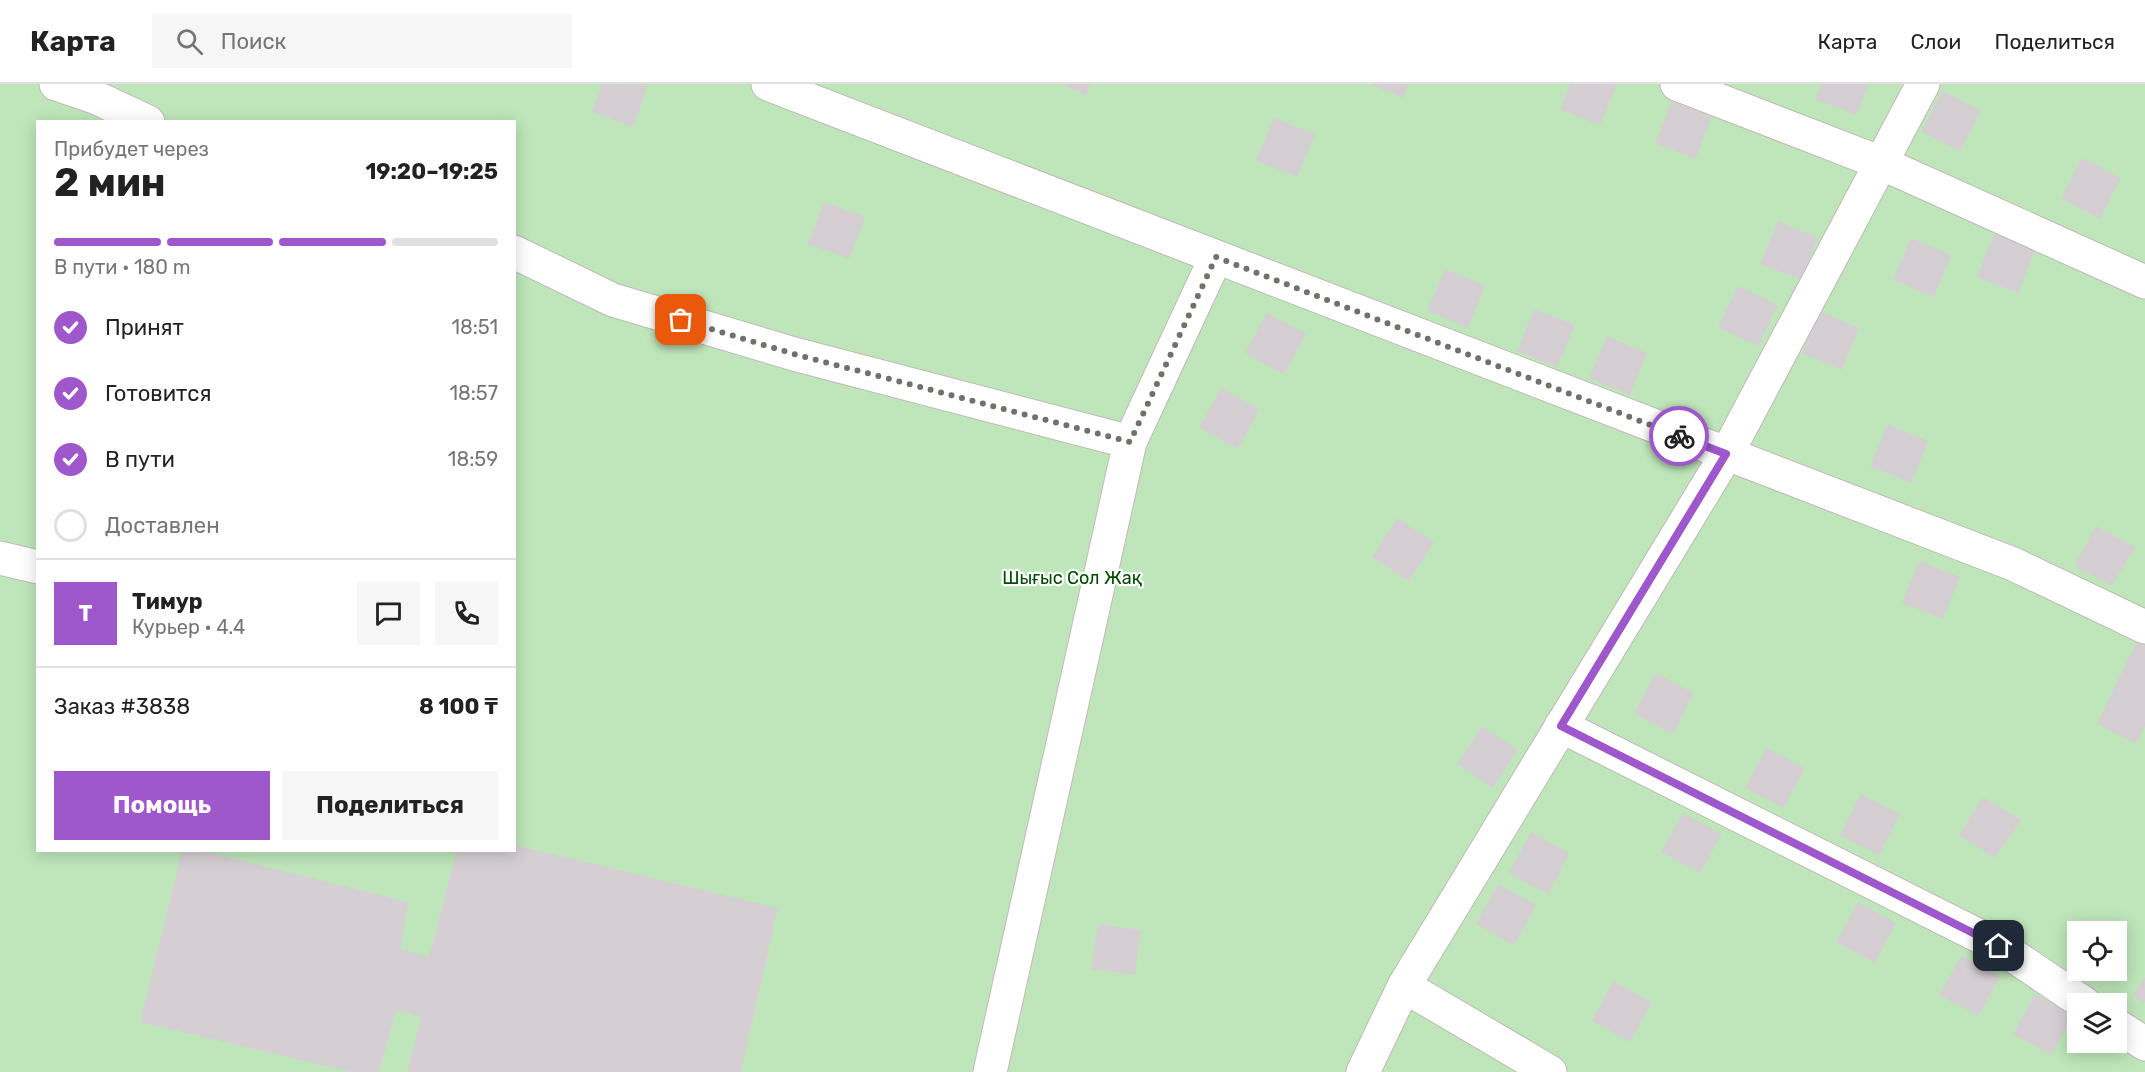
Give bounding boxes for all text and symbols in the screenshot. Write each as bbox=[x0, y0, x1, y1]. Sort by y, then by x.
search box bbox=[152, 14, 572, 68]
text: Карта bbox=[30, 25, 116, 58]
icon: search bbox=[173, 25, 206, 58]
text: Поиск bbox=[221, 28, 286, 55]
text: Карта bbox=[1817, 29, 1877, 54]
text: Слои bbox=[1910, 29, 1961, 54]
text: Поделиться bbox=[1994, 29, 2115, 54]
text: Прибудет через bbox=[54, 137, 209, 161]
text: 19:20–19:25 bbox=[365, 158, 498, 185]
text: 2 мин bbox=[54, 160, 166, 206]
text: В пути · 180 m bbox=[54, 255, 191, 279]
pin bbox=[655, 294, 706, 345]
icon: bag bbox=[664, 303, 697, 336]
icon: check bbox=[54, 311, 87, 344]
text: Принят bbox=[105, 314, 184, 341]
text: 18:51 bbox=[451, 315, 498, 339]
icon: check bbox=[54, 377, 87, 410]
text: Готовится bbox=[105, 380, 211, 407]
text: 18:57 bbox=[449, 381, 498, 405]
courier bbox=[1649, 406, 1709, 466]
icon: bike bbox=[1663, 420, 1696, 453]
icon: check bbox=[54, 443, 87, 476]
text: В пути bbox=[105, 446, 175, 473]
text: 18:59 bbox=[448, 447, 498, 471]
text: Доставлен bbox=[105, 512, 220, 539]
park label: Шығыс Сол Жақ bbox=[1002, 567, 1143, 589]
button: chat bbox=[357, 582, 420, 645]
button: phone bbox=[435, 582, 498, 645]
text: Тимур bbox=[132, 588, 203, 615]
text: Т bbox=[79, 600, 92, 627]
text: Курьер · 4.4 bbox=[132, 615, 245, 639]
text: Заказ #3838 bbox=[54, 693, 190, 720]
text: 8 100 ₸ bbox=[419, 693, 498, 720]
button: Помощь bbox=[54, 771, 270, 840]
button: Поделиться bbox=[282, 771, 498, 840]
pin bbox=[1973, 920, 2024, 971]
map controls bbox=[2067, 921, 2127, 1053]
button: locate bbox=[2067, 921, 2127, 981]
icon: home bbox=[1982, 929, 2015, 962]
button: layers bbox=[2067, 993, 2127, 1053]

